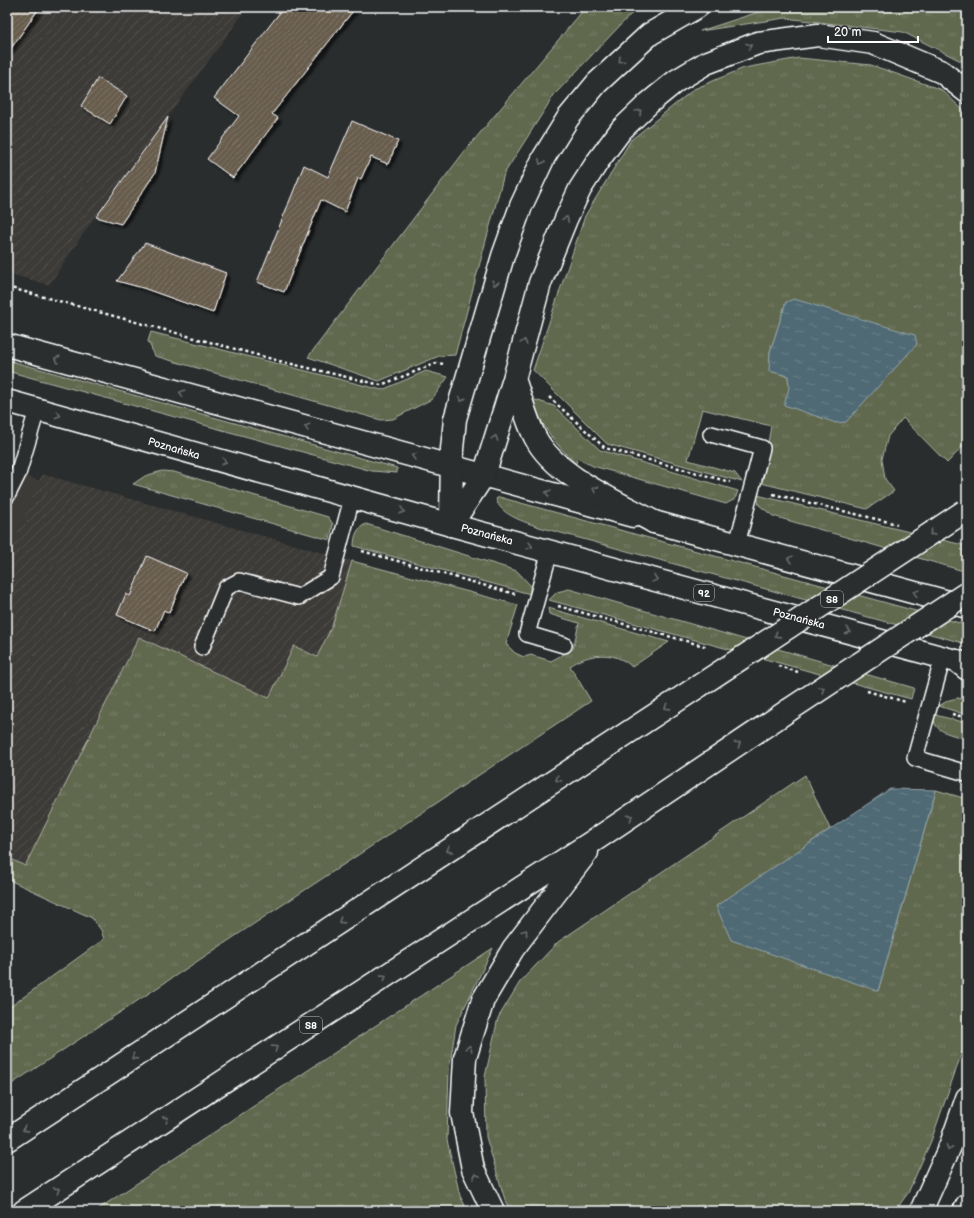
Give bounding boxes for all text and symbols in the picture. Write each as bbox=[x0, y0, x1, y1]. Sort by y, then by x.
scale bar bbox=[828, 18, 918, 44]
text: 20 m bbox=[834, 25, 861, 40]
one-way arrow bbox=[746, 43, 753, 51]
one-way arrow bbox=[618, 55, 626, 63]
one-way arrow bbox=[634, 109, 642, 117]
one-way arrow bbox=[539, 158, 546, 165]
one-way arrow bbox=[561, 215, 569, 223]
one-way arrow bbox=[491, 280, 500, 287]
one-way arrow bbox=[520, 338, 528, 345]
one-way arrow bbox=[53, 355, 60, 363]
one-way arrow bbox=[179, 389, 186, 398]
one-way arrow bbox=[458, 396, 467, 403]
one-way arrow bbox=[55, 411, 61, 419]
one-way arrow bbox=[304, 423, 311, 432]
street label: Poznańska bbox=[147, 435, 201, 462]
one-way arrow bbox=[491, 435, 499, 442]
one-way arrow bbox=[411, 452, 418, 461]
one-way arrow bbox=[220, 457, 227, 466]
one-way arrow bbox=[592, 486, 599, 494]
one-way arrow bbox=[545, 489, 552, 498]
one-way arrow bbox=[398, 506, 405, 515]
street label: Poznańska bbox=[460, 521, 514, 548]
one-way arrow bbox=[929, 528, 936, 536]
one-way arrow bbox=[526, 541, 533, 549]
one-way arrow bbox=[787, 555, 794, 564]
one-way arrow bbox=[652, 575, 658, 583]
road number: 92 bbox=[694, 585, 714, 601]
one-way arrow bbox=[913, 589, 920, 598]
road number: S8 bbox=[821, 591, 843, 607]
street label: Poznańska bbox=[772, 605, 826, 632]
one-way arrow bbox=[845, 627, 851, 635]
one-way arrow bbox=[774, 630, 781, 638]
one-way arrow bbox=[818, 686, 825, 694]
one-way arrow bbox=[664, 702, 671, 710]
one-way arrow bbox=[734, 741, 741, 749]
one-way arrow bbox=[555, 774, 562, 781]
one-way arrow bbox=[626, 814, 633, 821]
one-way arrow bbox=[447, 845, 454, 852]
one-way arrow bbox=[338, 916, 345, 924]
one-way arrow bbox=[520, 930, 527, 937]
one-way arrow bbox=[379, 975, 386, 982]
road number: S8 bbox=[300, 1017, 322, 1033]
one-way arrow bbox=[464, 1045, 472, 1052]
one-way arrow bbox=[270, 1046, 277, 1053]
one-way arrow bbox=[131, 1052, 138, 1059]
one-way arrow bbox=[161, 1117, 168, 1124]
one-way arrow bbox=[22, 1124, 29, 1131]
one-way arrow bbox=[946, 1145, 954, 1152]
one-way arrow bbox=[473, 1172, 481, 1179]
one-way arrow bbox=[52, 1188, 59, 1195]

